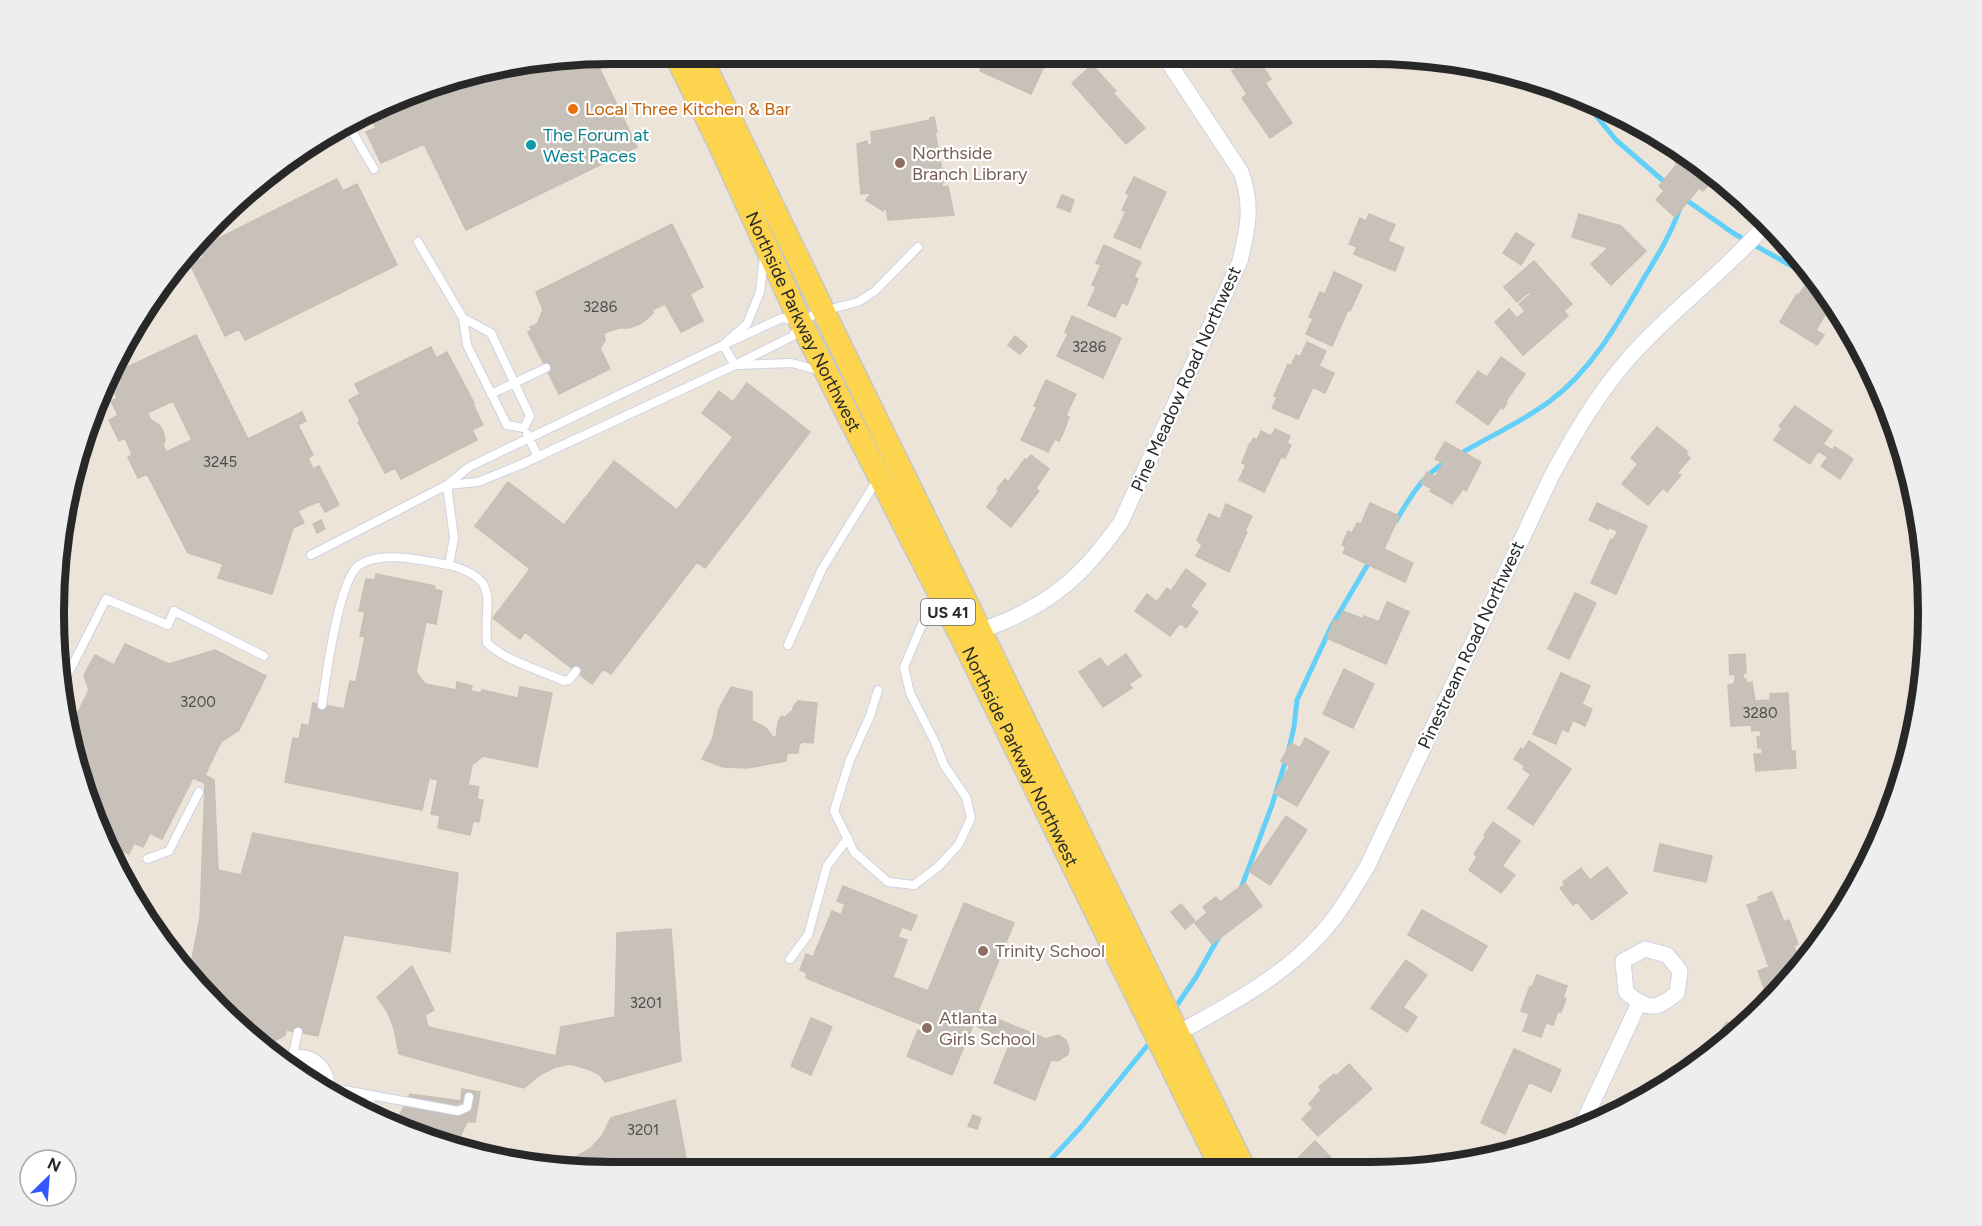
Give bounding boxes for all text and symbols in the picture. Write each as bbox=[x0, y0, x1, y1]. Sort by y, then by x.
place label: Local Three Kitchen & Bar bbox=[585, 98, 791, 120]
marker: Local Three Kitchen & Bar bbox=[566, 102, 580, 116]
place label: The Forum at West Paces bbox=[543, 124, 649, 167]
marker: The Forum at West Paces bbox=[524, 138, 538, 152]
place label: Northside Branch Library bbox=[912, 142, 1028, 185]
marker: Northside Branch Library bbox=[893, 156, 907, 170]
street label: Northside Parkway Northwest bbox=[741, 208, 866, 436]
street label: Pine Meadow Road Northwest bbox=[1126, 263, 1246, 495]
house number: 3286 bbox=[583, 298, 618, 316]
house number: 3286 bbox=[1072, 338, 1107, 356]
house number: 3245 bbox=[203, 453, 237, 471]
street label: Pinestream Road Northwest bbox=[1413, 538, 1529, 752]
road number: US 41 bbox=[921, 599, 975, 625]
street label: Northside Parkway Northwest bbox=[957, 643, 1083, 870]
house number: 3200 bbox=[180, 693, 216, 711]
house number: 3280 bbox=[1742, 704, 1778, 722]
place label: Trinity School bbox=[995, 940, 1105, 962]
marker: Trinity School bbox=[976, 944, 990, 958]
house number: 3201 bbox=[630, 994, 662, 1012]
place label: Atlanta Girls School bbox=[939, 1007, 1035, 1050]
marker: Atlanta Girls School bbox=[920, 1021, 934, 1035]
house number: 3201 bbox=[627, 1121, 659, 1139]
north arrow bbox=[18, 1148, 78, 1208]
text: N bbox=[45, 1154, 64, 1176]

